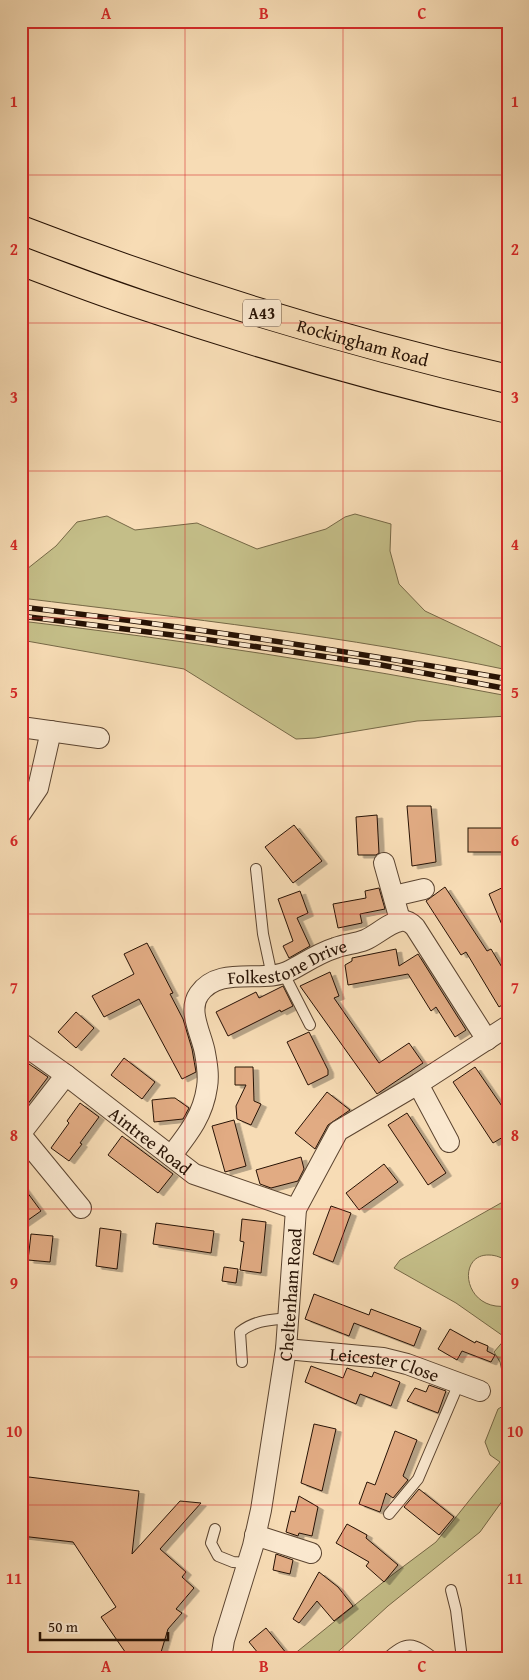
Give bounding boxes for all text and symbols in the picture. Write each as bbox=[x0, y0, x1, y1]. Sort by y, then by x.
text: A bbox=[101, 1, 112, 25]
text: B bbox=[259, 1, 269, 25]
text: C bbox=[417, 1, 427, 25]
text: 1 bbox=[10, 89, 18, 113]
text: 1 bbox=[511, 89, 519, 113]
text: 2 bbox=[10, 237, 18, 261]
text: 2 bbox=[511, 237, 519, 261]
road number: A43 bbox=[243, 300, 281, 326]
street label: Rockingham Road bbox=[294, 311, 432, 373]
text: 3 bbox=[10, 385, 18, 409]
text: 3 bbox=[511, 385, 519, 409]
text: 4 bbox=[10, 532, 18, 556]
text: 4 bbox=[511, 532, 519, 556]
text: 5 bbox=[10, 680, 18, 704]
text: 5 bbox=[511, 680, 519, 704]
text: 6 bbox=[10, 828, 18, 852]
text: 6 bbox=[511, 828, 519, 852]
street label: Folkestone Drive bbox=[226, 932, 350, 991]
text: 7 bbox=[10, 975, 18, 999]
text: 7 bbox=[511, 975, 519, 999]
street label: Aintree Road bbox=[103, 1100, 198, 1181]
text: 8 bbox=[10, 1123, 18, 1147]
text: 8 bbox=[511, 1123, 519, 1147]
street label: Cheltenham Road bbox=[271, 1227, 308, 1363]
text: 9 bbox=[10, 1271, 18, 1295]
text: 9 bbox=[511, 1271, 519, 1295]
street label: Leicester Close bbox=[329, 1340, 443, 1388]
text: 10 bbox=[6, 1419, 22, 1443]
text: 10 bbox=[507, 1419, 523, 1443]
text: 11 bbox=[6, 1566, 22, 1590]
text: 11 bbox=[507, 1566, 523, 1590]
scale bar bbox=[40, 1610, 168, 1642]
text: 50 m bbox=[48, 1616, 79, 1637]
text: A bbox=[101, 1654, 112, 1678]
text: B bbox=[259, 1654, 269, 1678]
text: C bbox=[417, 1654, 427, 1678]

